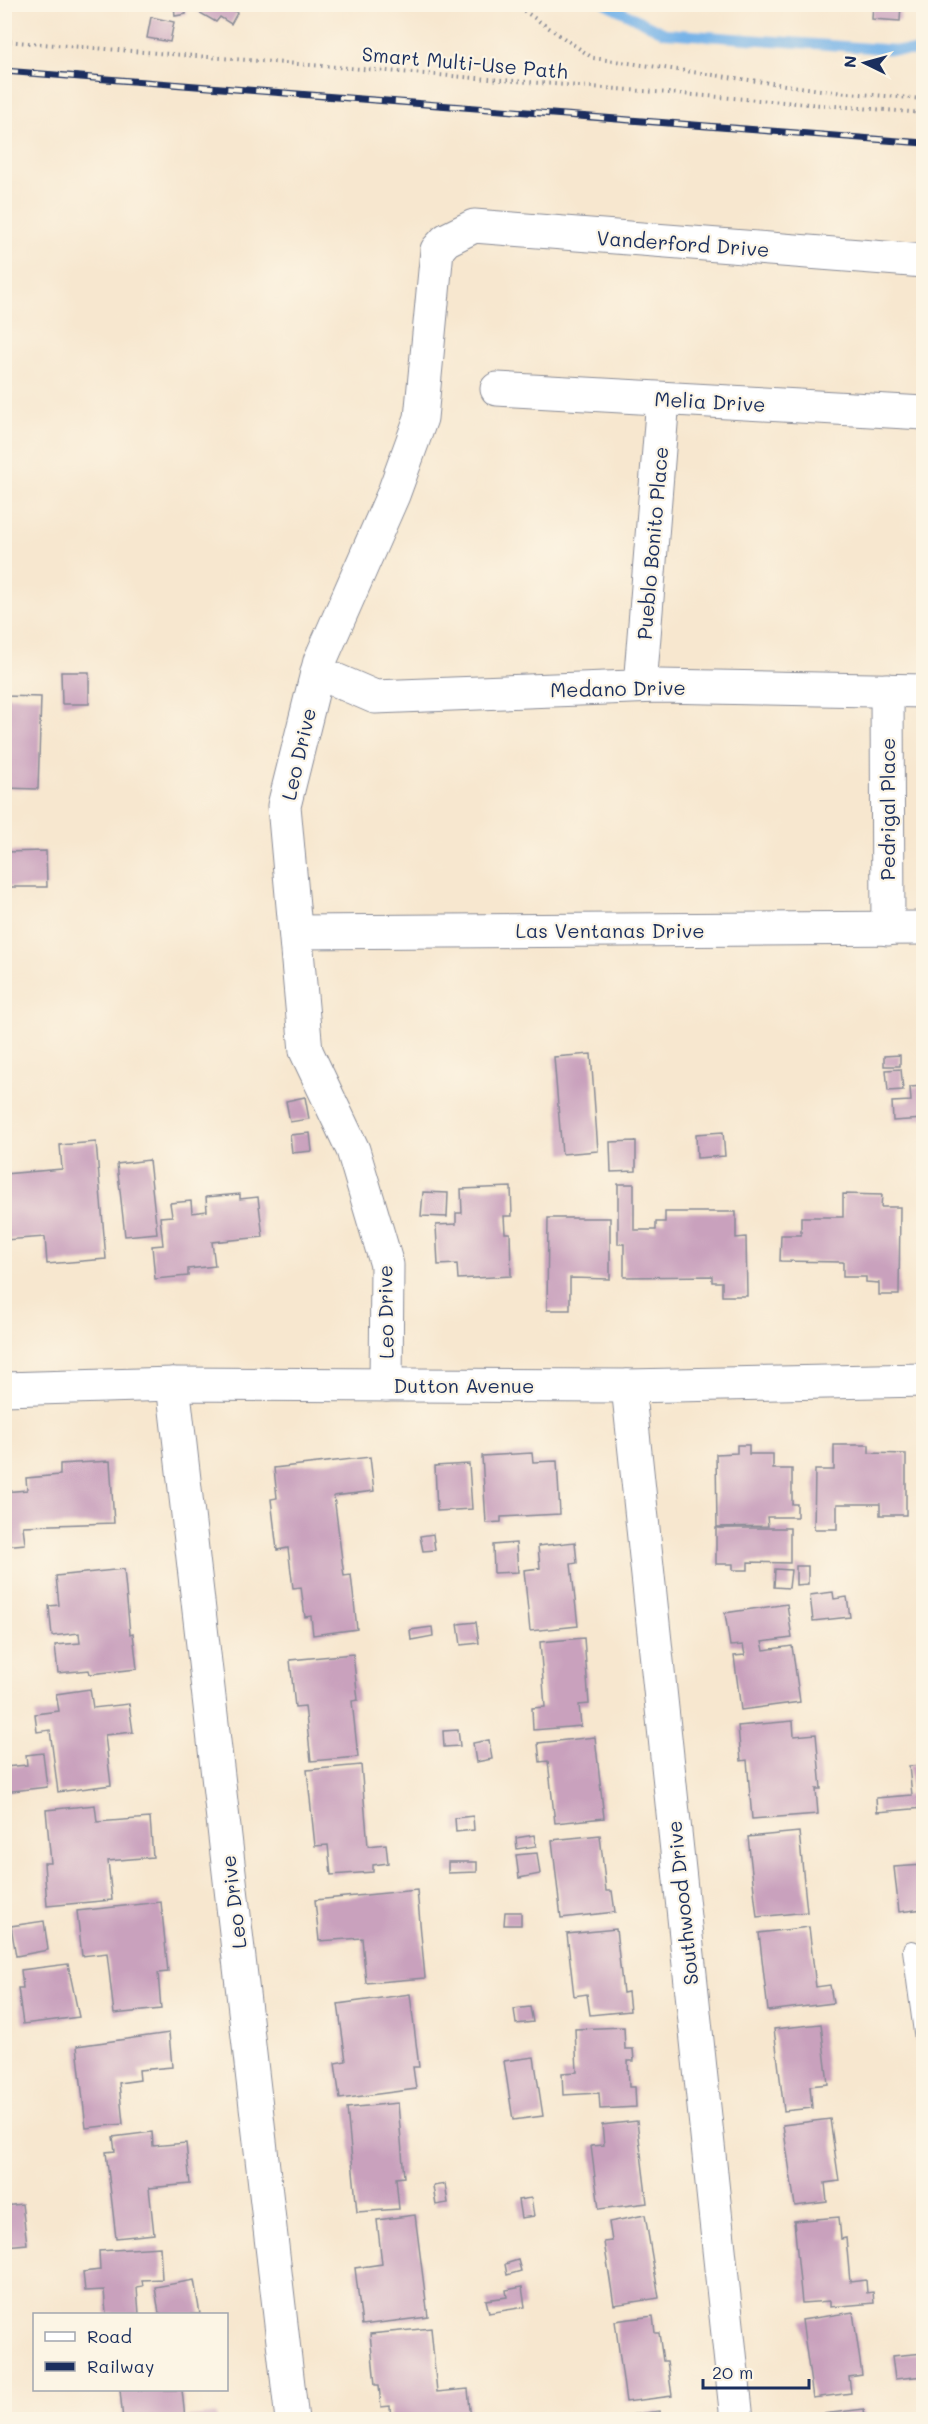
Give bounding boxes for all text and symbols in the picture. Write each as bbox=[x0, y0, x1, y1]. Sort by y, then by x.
north arrow bbox=[835, 33, 895, 93]
street label: Smart Multi-Use Path bbox=[361, 40, 569, 84]
text: N bbox=[839, 55, 861, 69]
street label: Vanderford Drive bbox=[596, 224, 770, 262]
street label: Melia Drive bbox=[654, 385, 766, 417]
street label: Pueblo Bonito Place bbox=[631, 445, 673, 641]
street label: Medano Drive bbox=[550, 674, 686, 702]
street label: Leo Drive bbox=[275, 705, 321, 803]
street label: Pedrigal Place bbox=[874, 738, 900, 880]
street label: Las Ventanas Drive bbox=[515, 917, 705, 943]
street label: Leo Drive bbox=[371, 1265, 399, 1359]
street label: Dutton Avenue bbox=[394, 1372, 534, 1398]
street label: Southwood Drive bbox=[660, 1819, 704, 1987]
street label: Leo Drive bbox=[214, 1854, 252, 1950]
legend bbox=[33, 2313, 228, 2391]
text: Road bbox=[87, 2324, 132, 2348]
scale bar bbox=[703, 2352, 810, 2390]
text: Railway bbox=[87, 2354, 154, 2378]
text: 20 m bbox=[712, 2360, 753, 2384]

